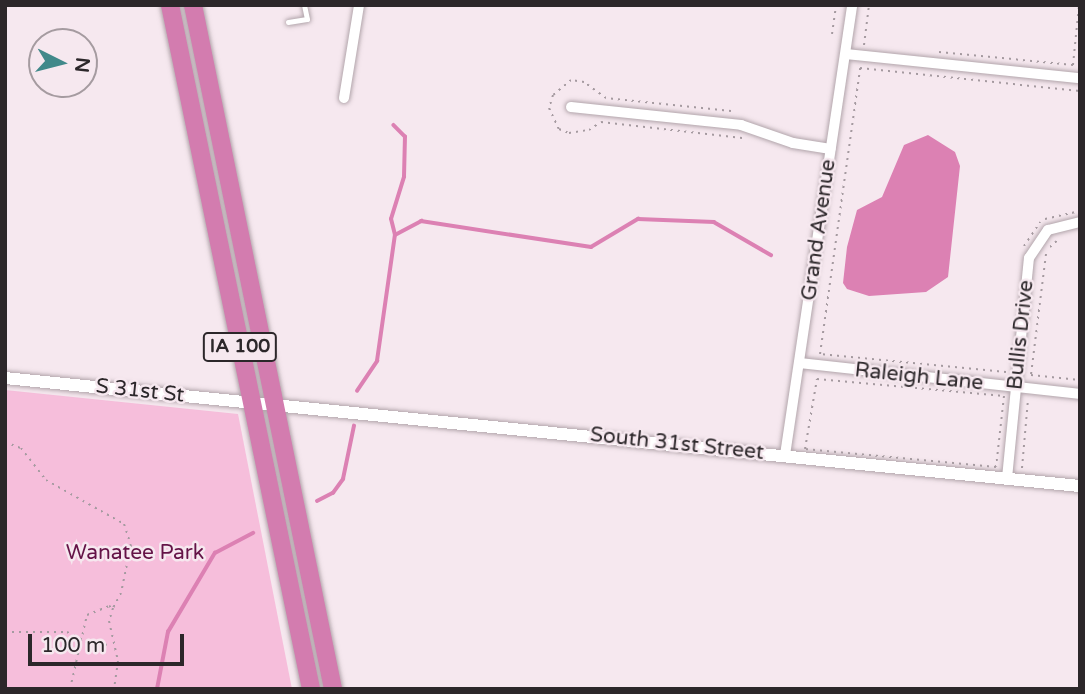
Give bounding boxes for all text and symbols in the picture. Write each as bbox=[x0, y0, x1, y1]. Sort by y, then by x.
north arrow bbox=[28, 28, 98, 98]
text: N bbox=[70, 56, 94, 74]
street label: Grand Avenue bbox=[797, 158, 841, 302]
street label: Bullis Drive bbox=[1003, 279, 1039, 391]
road number: IA 100 bbox=[202, 332, 278, 362]
street label: Raleigh Lane bbox=[853, 358, 985, 396]
street label: S 31st St bbox=[95, 374, 185, 408]
street label: South 31st Street bbox=[589, 422, 765, 466]
park label: Wanatee Park bbox=[66, 540, 204, 566]
scale bar bbox=[32, 620, 187, 664]
text: 100 m bbox=[41, 633, 105, 658]

